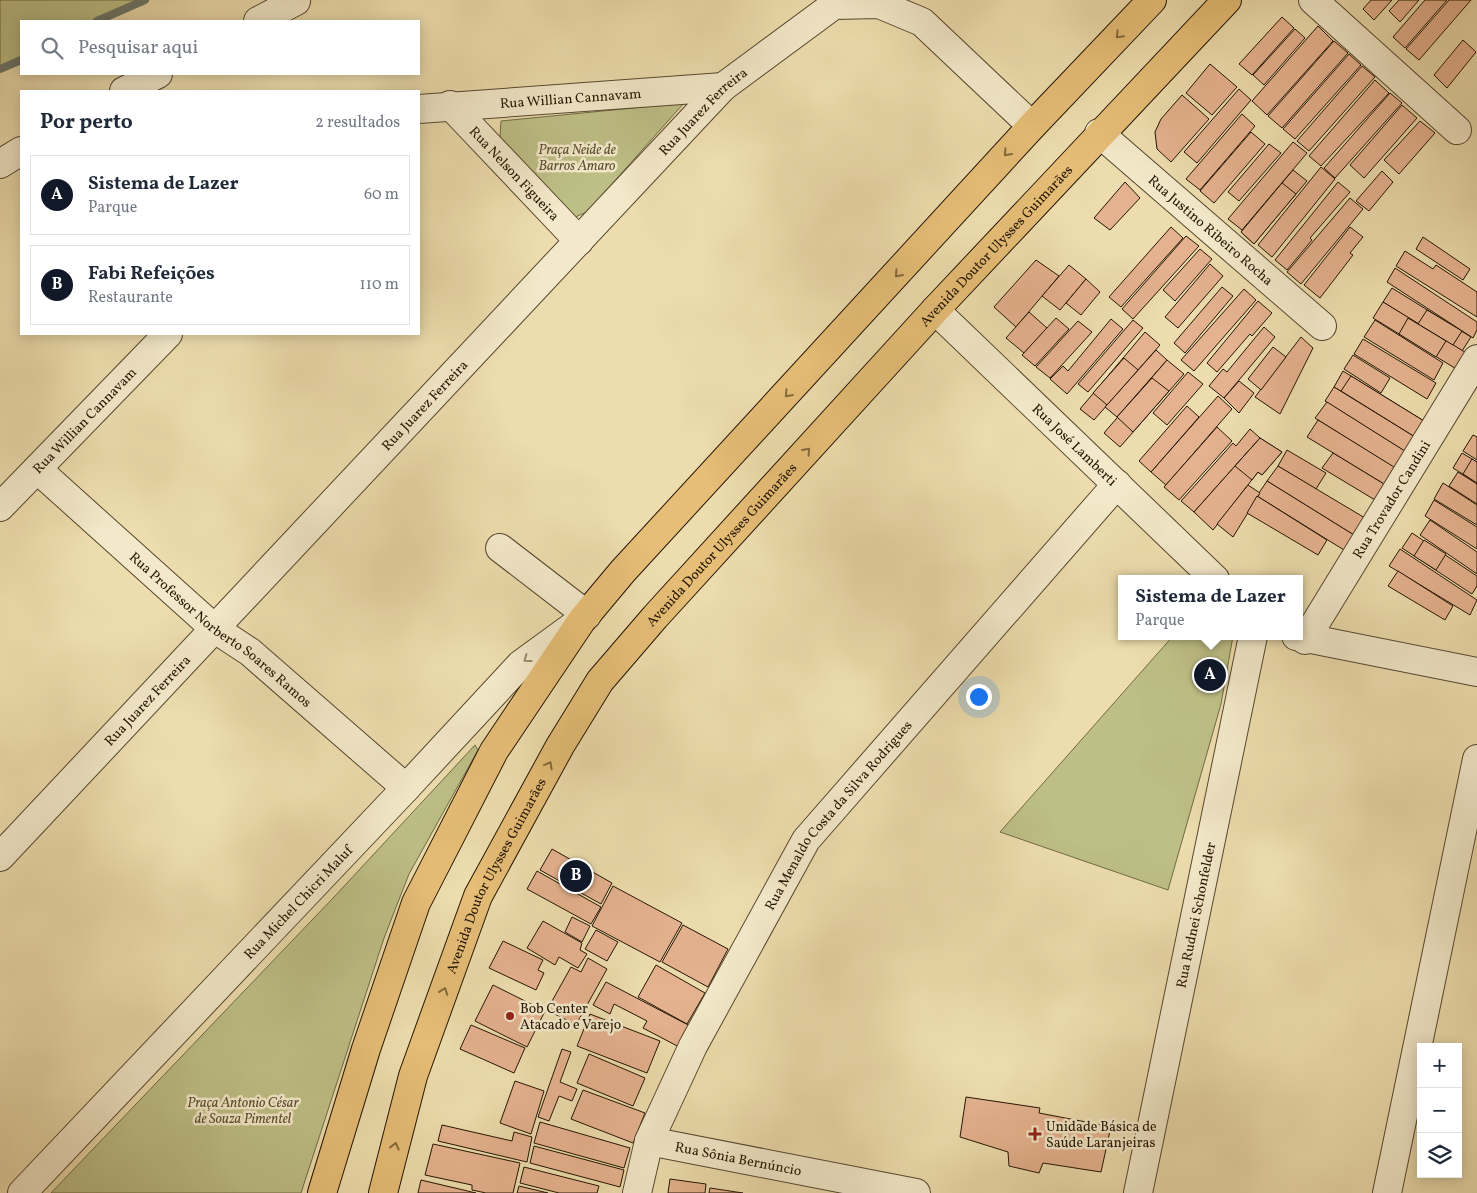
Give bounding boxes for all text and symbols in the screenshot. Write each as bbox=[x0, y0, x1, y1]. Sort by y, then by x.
search box bbox=[20, 20, 420, 75]
one-way arrow bbox=[1116, 30, 1125, 39]
icon: search bbox=[38, 34, 66, 62]
text: Pesquisar aqui bbox=[78, 35, 198, 61]
street label: Rua Juarez Ferreira bbox=[655, 64, 752, 160]
street label: Rua Willian Cannavam bbox=[499, 85, 642, 114]
text: Por perto bbox=[40, 108, 133, 137]
text: 2 resultados bbox=[315, 112, 400, 134]
street label: Rua Nelson Figueira bbox=[464, 123, 563, 226]
park label: Praça Neide de Barros Amaro bbox=[538, 141, 616, 176]
one-way arrow bbox=[1004, 148, 1013, 157]
street label: Avenida Doutor Ulysses Guimarães bbox=[916, 161, 1078, 332]
text: Sistema de Lazer bbox=[88, 171, 239, 197]
street label: Rua Justino Ribeiro Rocha bbox=[1143, 171, 1277, 291]
text: A bbox=[51, 184, 63, 206]
text: 60 m bbox=[364, 184, 399, 206]
text: Parque bbox=[88, 197, 137, 219]
text: Fabi Refeições bbox=[88, 261, 215, 287]
one-way arrow bbox=[895, 268, 904, 277]
text: B bbox=[52, 274, 62, 296]
text: 110 m bbox=[360, 274, 399, 296]
text: Restaurante bbox=[88, 287, 173, 309]
street label: Rua Juarez Ferreira bbox=[378, 356, 473, 456]
street label: Rua Willian Cannavam bbox=[29, 364, 142, 479]
one-way arrow bbox=[785, 388, 794, 397]
street label: Rua José Lamberti bbox=[1027, 400, 1121, 491]
street label: Rua Trovador Candini bbox=[1349, 437, 1436, 563]
one-way arrow bbox=[801, 448, 810, 457]
street label: Avenida Doutor Ulysses Guimarães bbox=[643, 459, 802, 631]
street label: Rua Professor Norberto Soares Ramos bbox=[124, 548, 315, 712]
popup bbox=[1118, 575, 1303, 640]
text: Sistema de Lazer bbox=[1135, 584, 1286, 610]
text: Parque bbox=[1135, 610, 1185, 632]
street label: Rua Juarez Ferreira bbox=[101, 652, 196, 751]
one-way arrow bbox=[524, 653, 533, 662]
pin: A bbox=[1194, 656, 1226, 694]
your location bbox=[966, 684, 992, 710]
street label: Rua Menaldo Costa da Silva Rodrigues bbox=[761, 717, 917, 914]
one-way arrow bbox=[542, 761, 552, 770]
street label: Avenida Doutor Ulysses Guimarães bbox=[443, 775, 552, 977]
street label: Rua Rudnei Schonfelder bbox=[1173, 840, 1221, 990]
street label: Rua Michel Chicri Maluf bbox=[240, 841, 358, 964]
pin: B bbox=[560, 857, 592, 895]
one-way arrow bbox=[438, 987, 448, 996]
place label: Bob Center Atacado e Varejo bbox=[520, 1000, 621, 1035]
marker: Bob Center Atacado e Varejo bbox=[504, 1010, 516, 1022]
map controls bbox=[1417, 1043, 1462, 1178]
button: + bbox=[1417, 1043, 1462, 1088]
button: − bbox=[1417, 1088, 1462, 1133]
park label: Praça Antonio César de Souza Pimentel bbox=[187, 1094, 299, 1129]
place label: Unidade Básica de Saúde Laranjeiras bbox=[1046, 1118, 1157, 1153]
marker: Unidade Básica de Saúde Laranjeiras bbox=[1028, 1127, 1042, 1141]
button: layers bbox=[1417, 1133, 1462, 1178]
street label: Rua Sônia Bernúncio bbox=[673, 1138, 803, 1181]
one-way arrow bbox=[389, 1141, 400, 1150]

